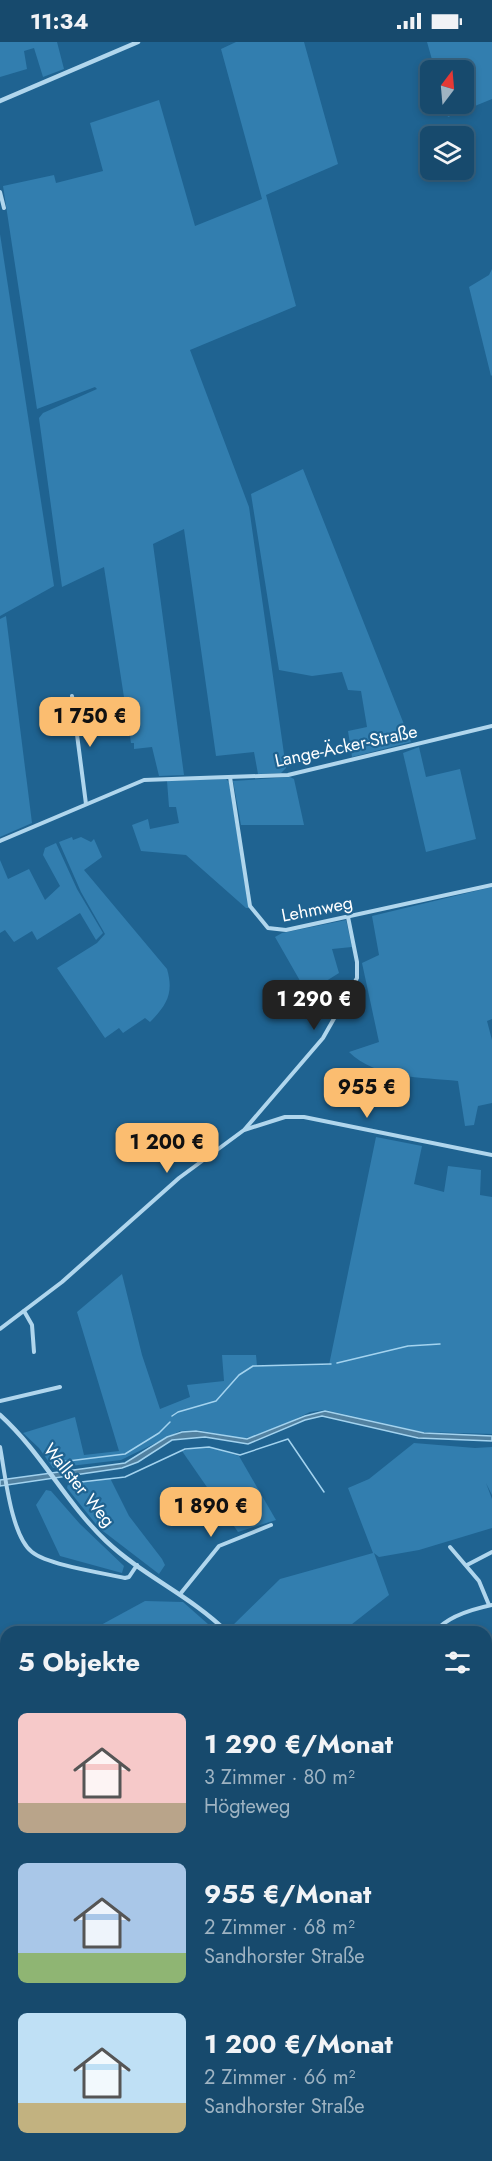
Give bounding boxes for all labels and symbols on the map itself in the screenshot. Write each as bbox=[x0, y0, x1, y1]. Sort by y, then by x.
north arrow bbox=[420, 60, 474, 114]
pin: 1 750 € bbox=[35, 697, 145, 748]
street label: Lange-Äcker-Straße bbox=[272, 718, 420, 774]
street label: Lehmweg bbox=[279, 889, 355, 929]
pin: 1 290 € bbox=[259, 980, 369, 1031]
pin: 955 € bbox=[325, 1068, 409, 1119]
pin: 1 200 € bbox=[112, 1123, 222, 1174]
street label: Wallster Weg bbox=[37, 1437, 121, 1533]
pin: 1 890 € bbox=[156, 1487, 266, 1538]

